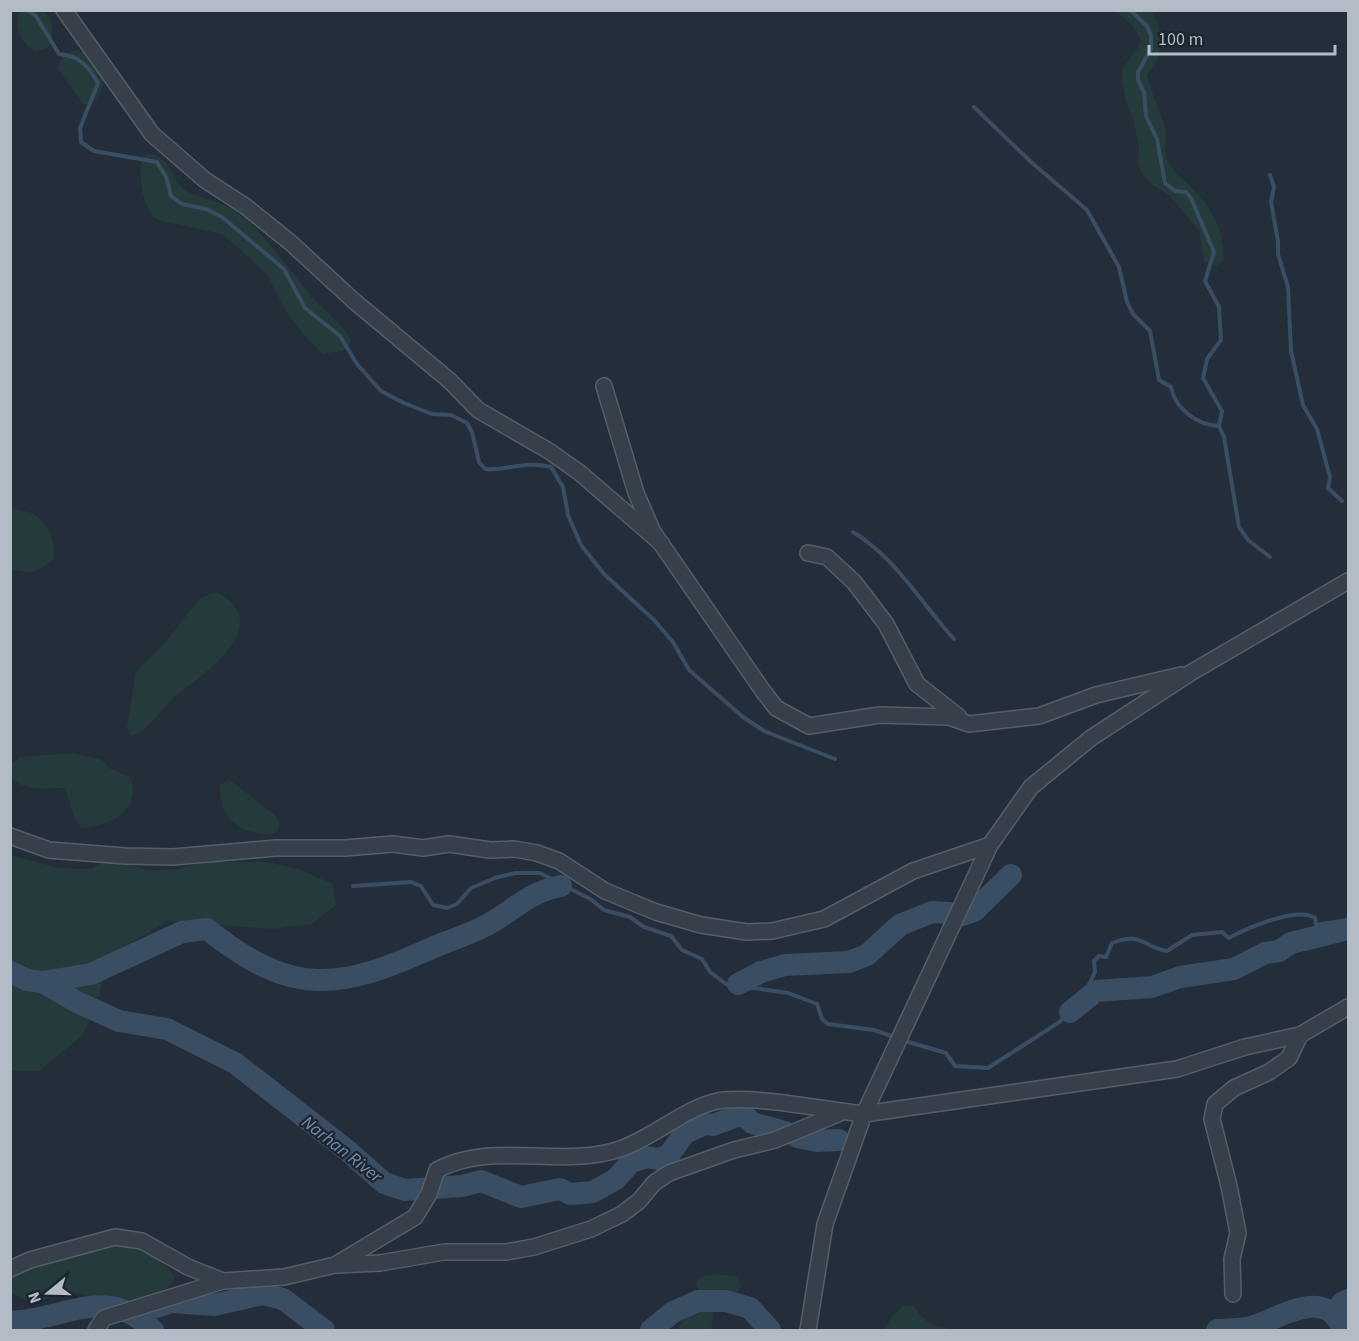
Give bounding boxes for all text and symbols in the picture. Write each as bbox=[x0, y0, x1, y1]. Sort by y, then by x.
scale bar bbox=[1149, 18, 1335, 56]
text: 100 m bbox=[1158, 27, 1203, 52]
water label: Narhan River bbox=[296, 1110, 388, 1189]
north arrow bbox=[18, 1263, 78, 1323]
text: N bbox=[23, 1289, 47, 1306]

